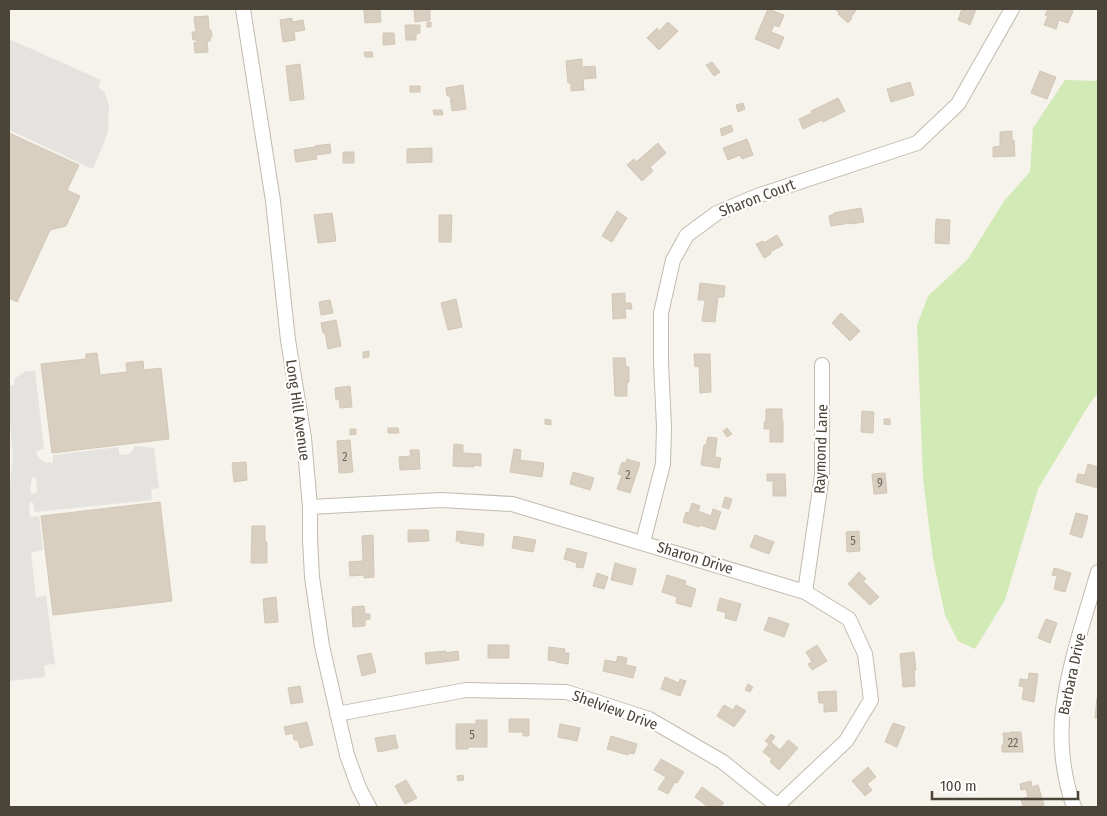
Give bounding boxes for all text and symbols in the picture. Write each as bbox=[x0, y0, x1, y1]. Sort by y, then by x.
street label: Sharon Court bbox=[716, 175, 798, 221]
street label: Long Hill Avenue bbox=[282, 358, 314, 462]
street label: Raymond Lane bbox=[810, 404, 832, 494]
house number: 2 bbox=[342, 450, 348, 464]
house number: 2 bbox=[625, 468, 631, 482]
house number: 9 bbox=[877, 476, 883, 490]
house number: 5 bbox=[850, 534, 856, 548]
street label: Sharon Drive bbox=[655, 538, 735, 578]
street label: Barbara Drive bbox=[1055, 631, 1089, 717]
street label: Shelview Drive bbox=[570, 686, 660, 734]
house number: 5 bbox=[469, 728, 475, 742]
house number: 22 bbox=[1008, 736, 1018, 750]
scale bar bbox=[932, 768, 1078, 800]
text: 100 m bbox=[940, 777, 977, 795]

